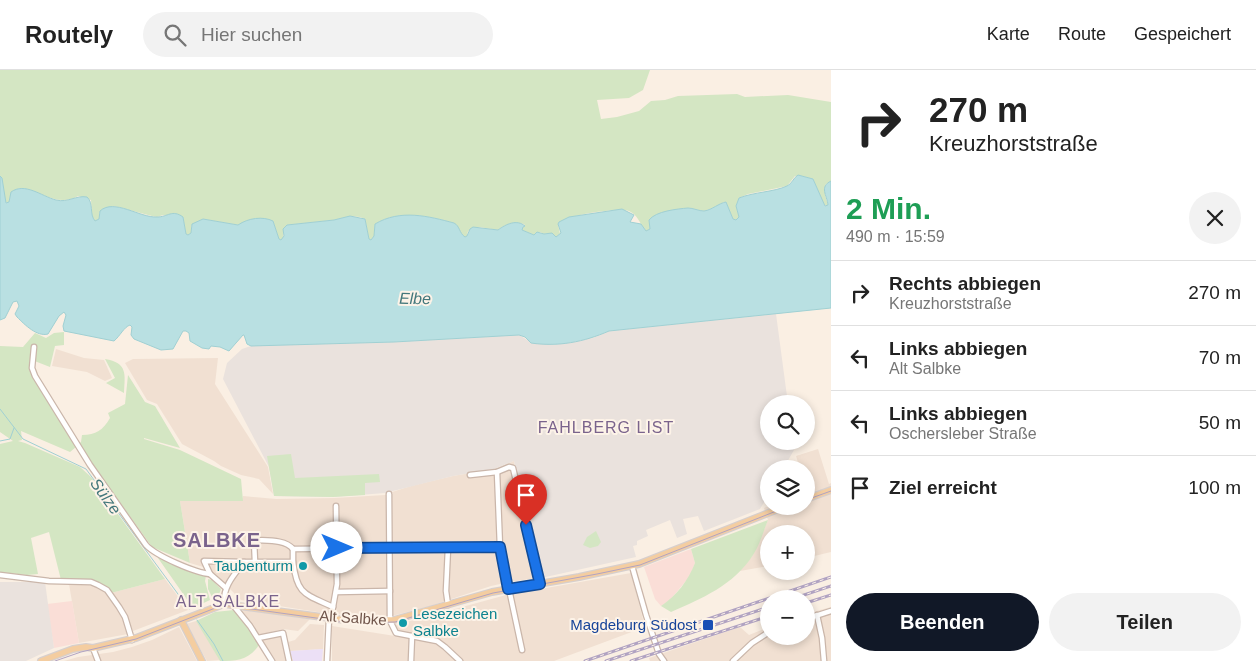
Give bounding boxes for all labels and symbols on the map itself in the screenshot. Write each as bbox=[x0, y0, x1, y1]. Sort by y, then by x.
water label: Elbe bbox=[399, 290, 431, 307]
district label: FAHLBERG LIST bbox=[538, 419, 674, 436]
pin bbox=[505, 474, 547, 525]
water label: Sülze bbox=[87, 475, 124, 518]
position arrow bbox=[310, 521, 362, 573]
district label: SALBKE bbox=[173, 529, 261, 551]
place label: Taubenturm bbox=[214, 557, 293, 574]
marker: Taubenturm bbox=[297, 560, 309, 572]
district label: ALT SALBKE bbox=[176, 593, 280, 610]
place label: Lesezeichen Salbke bbox=[413, 605, 497, 639]
street label: Alt Salbke bbox=[319, 607, 387, 628]
place label: Magdeburg Südost bbox=[570, 616, 698, 633]
marker: Lesezeichen Salbke bbox=[397, 617, 409, 629]
marker: Magdeburg Südost bbox=[701, 618, 715, 632]

